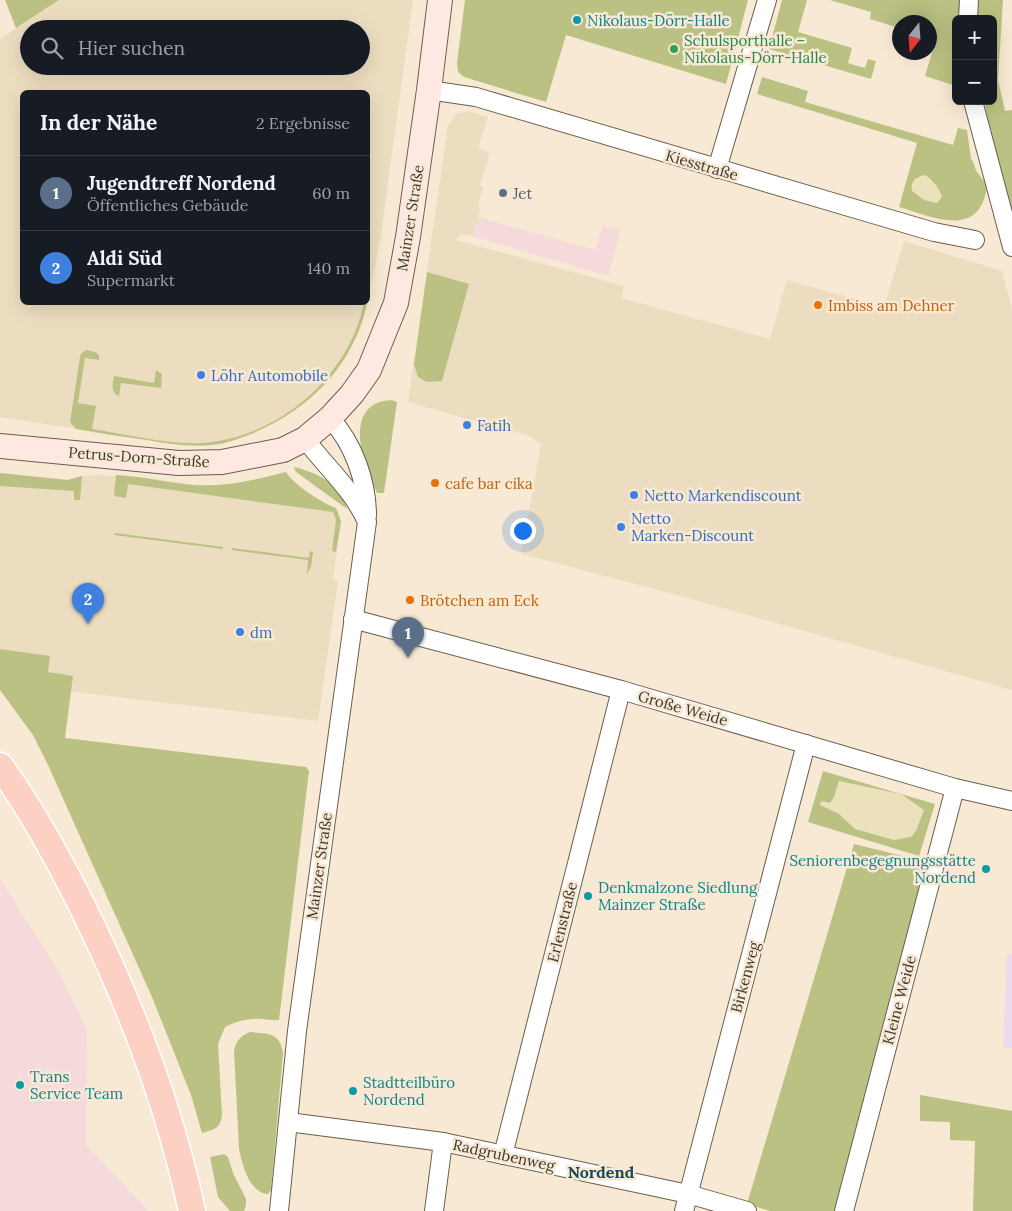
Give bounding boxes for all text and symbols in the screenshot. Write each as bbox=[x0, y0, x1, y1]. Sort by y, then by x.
place label: Nikolaus-Dörr-Halle bbox=[587, 11, 730, 30]
marker: Nikolaus-Dörr-Halle bbox=[571, 14, 583, 26]
north arrow bbox=[892, 15, 937, 60]
map controls bbox=[952, 15, 997, 105]
button: + bbox=[952, 15, 997, 60]
search box bbox=[20, 20, 370, 75]
place label: Schulsporthalle – Nikolaus-Dörr-Halle bbox=[684, 31, 827, 67]
icon: search bbox=[38, 34, 66, 62]
text: Hier suchen bbox=[78, 36, 185, 60]
marker: Schulsporthalle – Nikolaus-Dörr-Halle bbox=[668, 43, 680, 55]
button: − bbox=[952, 60, 997, 105]
text: In der Nähe bbox=[40, 109, 157, 136]
text: 2 Ergebnisse bbox=[256, 113, 350, 133]
street label: Kiesstraße bbox=[663, 146, 741, 184]
street label: Mainzer Straße bbox=[392, 163, 428, 273]
text: Jugendtreff Nordend bbox=[87, 171, 276, 195]
text: 1 bbox=[53, 183, 59, 203]
text: 60 m bbox=[312, 183, 350, 203]
place label: Jet bbox=[512, 184, 532, 203]
marker: Jet bbox=[497, 187, 509, 199]
text: Öffentliches Gebäude bbox=[87, 195, 248, 215]
text: Aldi Süd bbox=[87, 246, 162, 270]
text: 2 bbox=[52, 258, 60, 278]
text: 140 m bbox=[307, 258, 350, 278]
text: Supermarkt bbox=[87, 270, 175, 290]
place label: Imbiss am Dehner bbox=[828, 296, 955, 315]
marker: Imbiss am Dehner bbox=[812, 299, 824, 311]
place label: Löhr Automobile bbox=[211, 366, 328, 385]
marker: Löhr Automobile bbox=[195, 369, 207, 381]
place label: Fatih bbox=[477, 416, 511, 435]
marker: Fatih bbox=[461, 419, 473, 431]
street label: Petrus-Dorn-Straße bbox=[68, 443, 210, 471]
place label: cafe bar cika bbox=[445, 474, 533, 493]
marker: cafe bar cika bbox=[429, 477, 441, 489]
place label: Netto Markendiscount bbox=[644, 486, 802, 505]
marker: Netto Markendiscount bbox=[628, 489, 640, 501]
place label: Netto Marken-Discount bbox=[631, 509, 754, 545]
your location bbox=[510, 518, 536, 544]
marker: Netto Marken-Discount bbox=[615, 521, 627, 533]
pin: 2 bbox=[72, 583, 104, 624]
place label: Brötchen am Eck bbox=[420, 591, 539, 610]
marker: Brötchen am Eck bbox=[404, 594, 416, 606]
pin: 1 bbox=[392, 617, 424, 658]
place label: dm bbox=[250, 623, 272, 642]
marker: dm bbox=[234, 626, 246, 638]
street label: Große Weide bbox=[636, 686, 730, 730]
street label: Mainzer Straße bbox=[302, 811, 336, 921]
place label: Seniorenbegegnungsstätte Nordend bbox=[789, 851, 976, 887]
marker: Seniorenbegegnungsstätte Nordend bbox=[980, 863, 992, 875]
place label: Denkmalzone Siedlung Mainzer Straße bbox=[598, 878, 758, 914]
street label: Erlenstraße bbox=[543, 880, 581, 964]
marker: Denkmalzone Siedlung Mainzer Straße bbox=[582, 890, 594, 902]
street label: Birkenweg bbox=[726, 939, 764, 1015]
street label: Kleine Weide bbox=[878, 953, 920, 1047]
place label: Trans Service Team bbox=[30, 1067, 123, 1103]
place label: Stadtteilbüro Nordend bbox=[363, 1073, 455, 1109]
marker: Trans Service Team bbox=[14, 1079, 26, 1091]
marker: Stadtteilbüro Nordend bbox=[347, 1085, 359, 1097]
street label: Radgrubenweg bbox=[451, 1135, 557, 1175]
district label: Nordend bbox=[568, 1162, 635, 1182]

